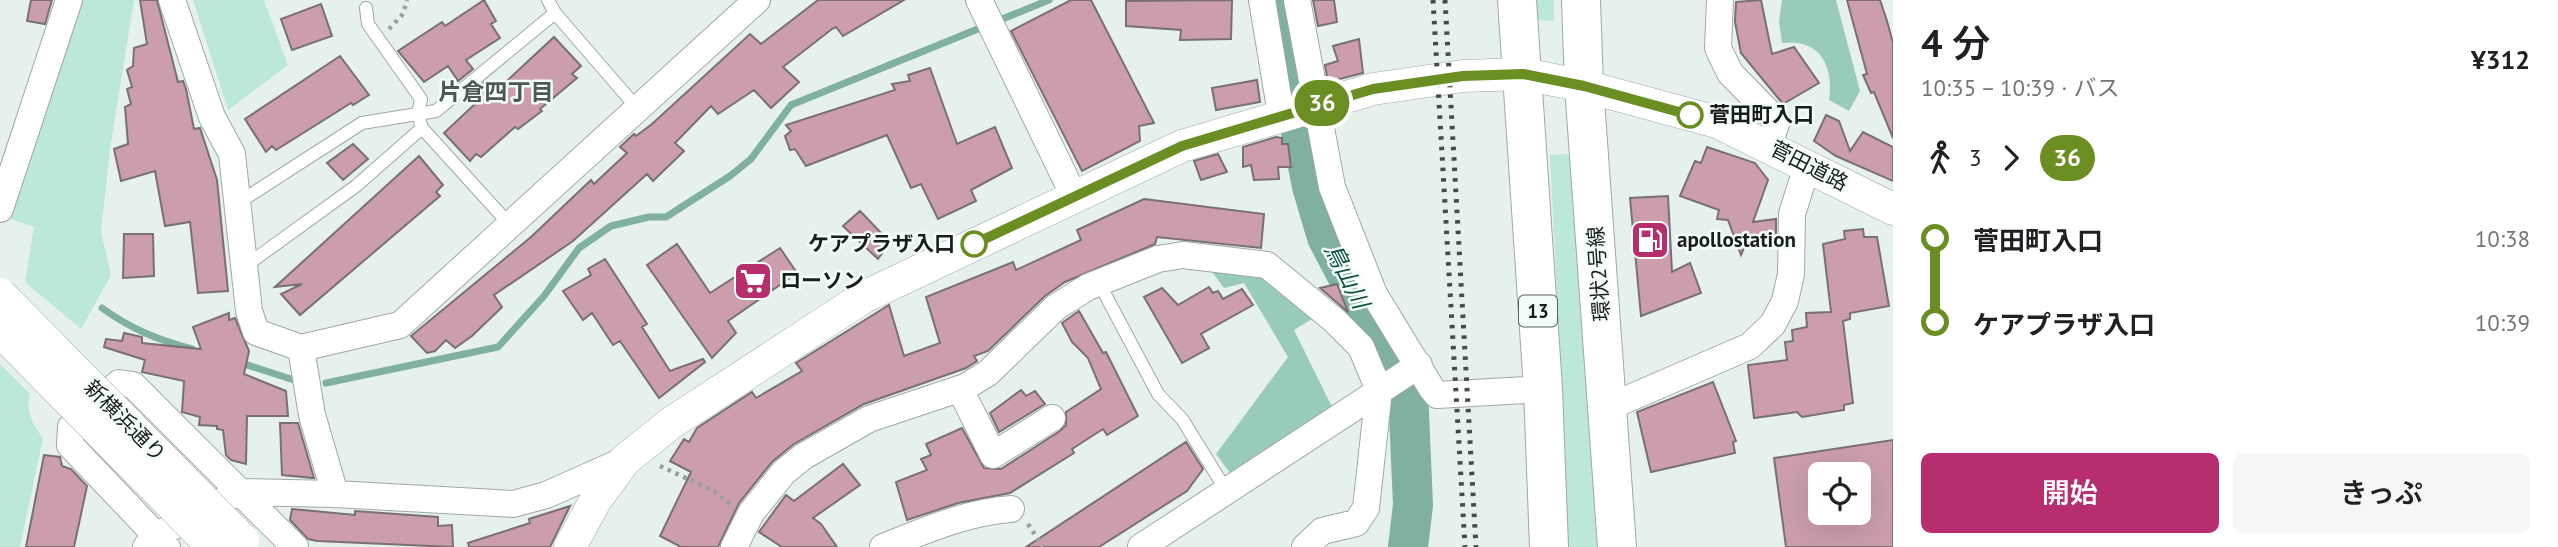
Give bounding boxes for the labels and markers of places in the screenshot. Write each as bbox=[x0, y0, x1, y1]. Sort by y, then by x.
place label: 菅田町入口 bbox=[1709, 101, 1814, 128]
marker: 菅田町入口 bbox=[1677, 102, 1703, 128]
fuel station icon: apollostation bbox=[1629, 219, 1671, 261]
place label: apollostation bbox=[1677, 226, 1796, 253]
place label: ケアプラザ入口 bbox=[808, 230, 955, 257]
marker: ケアプラザ入口 bbox=[961, 231, 987, 257]
supermarket icon: ローソン bbox=[732, 260, 774, 302]
place label: ローソン bbox=[780, 267, 864, 294]

